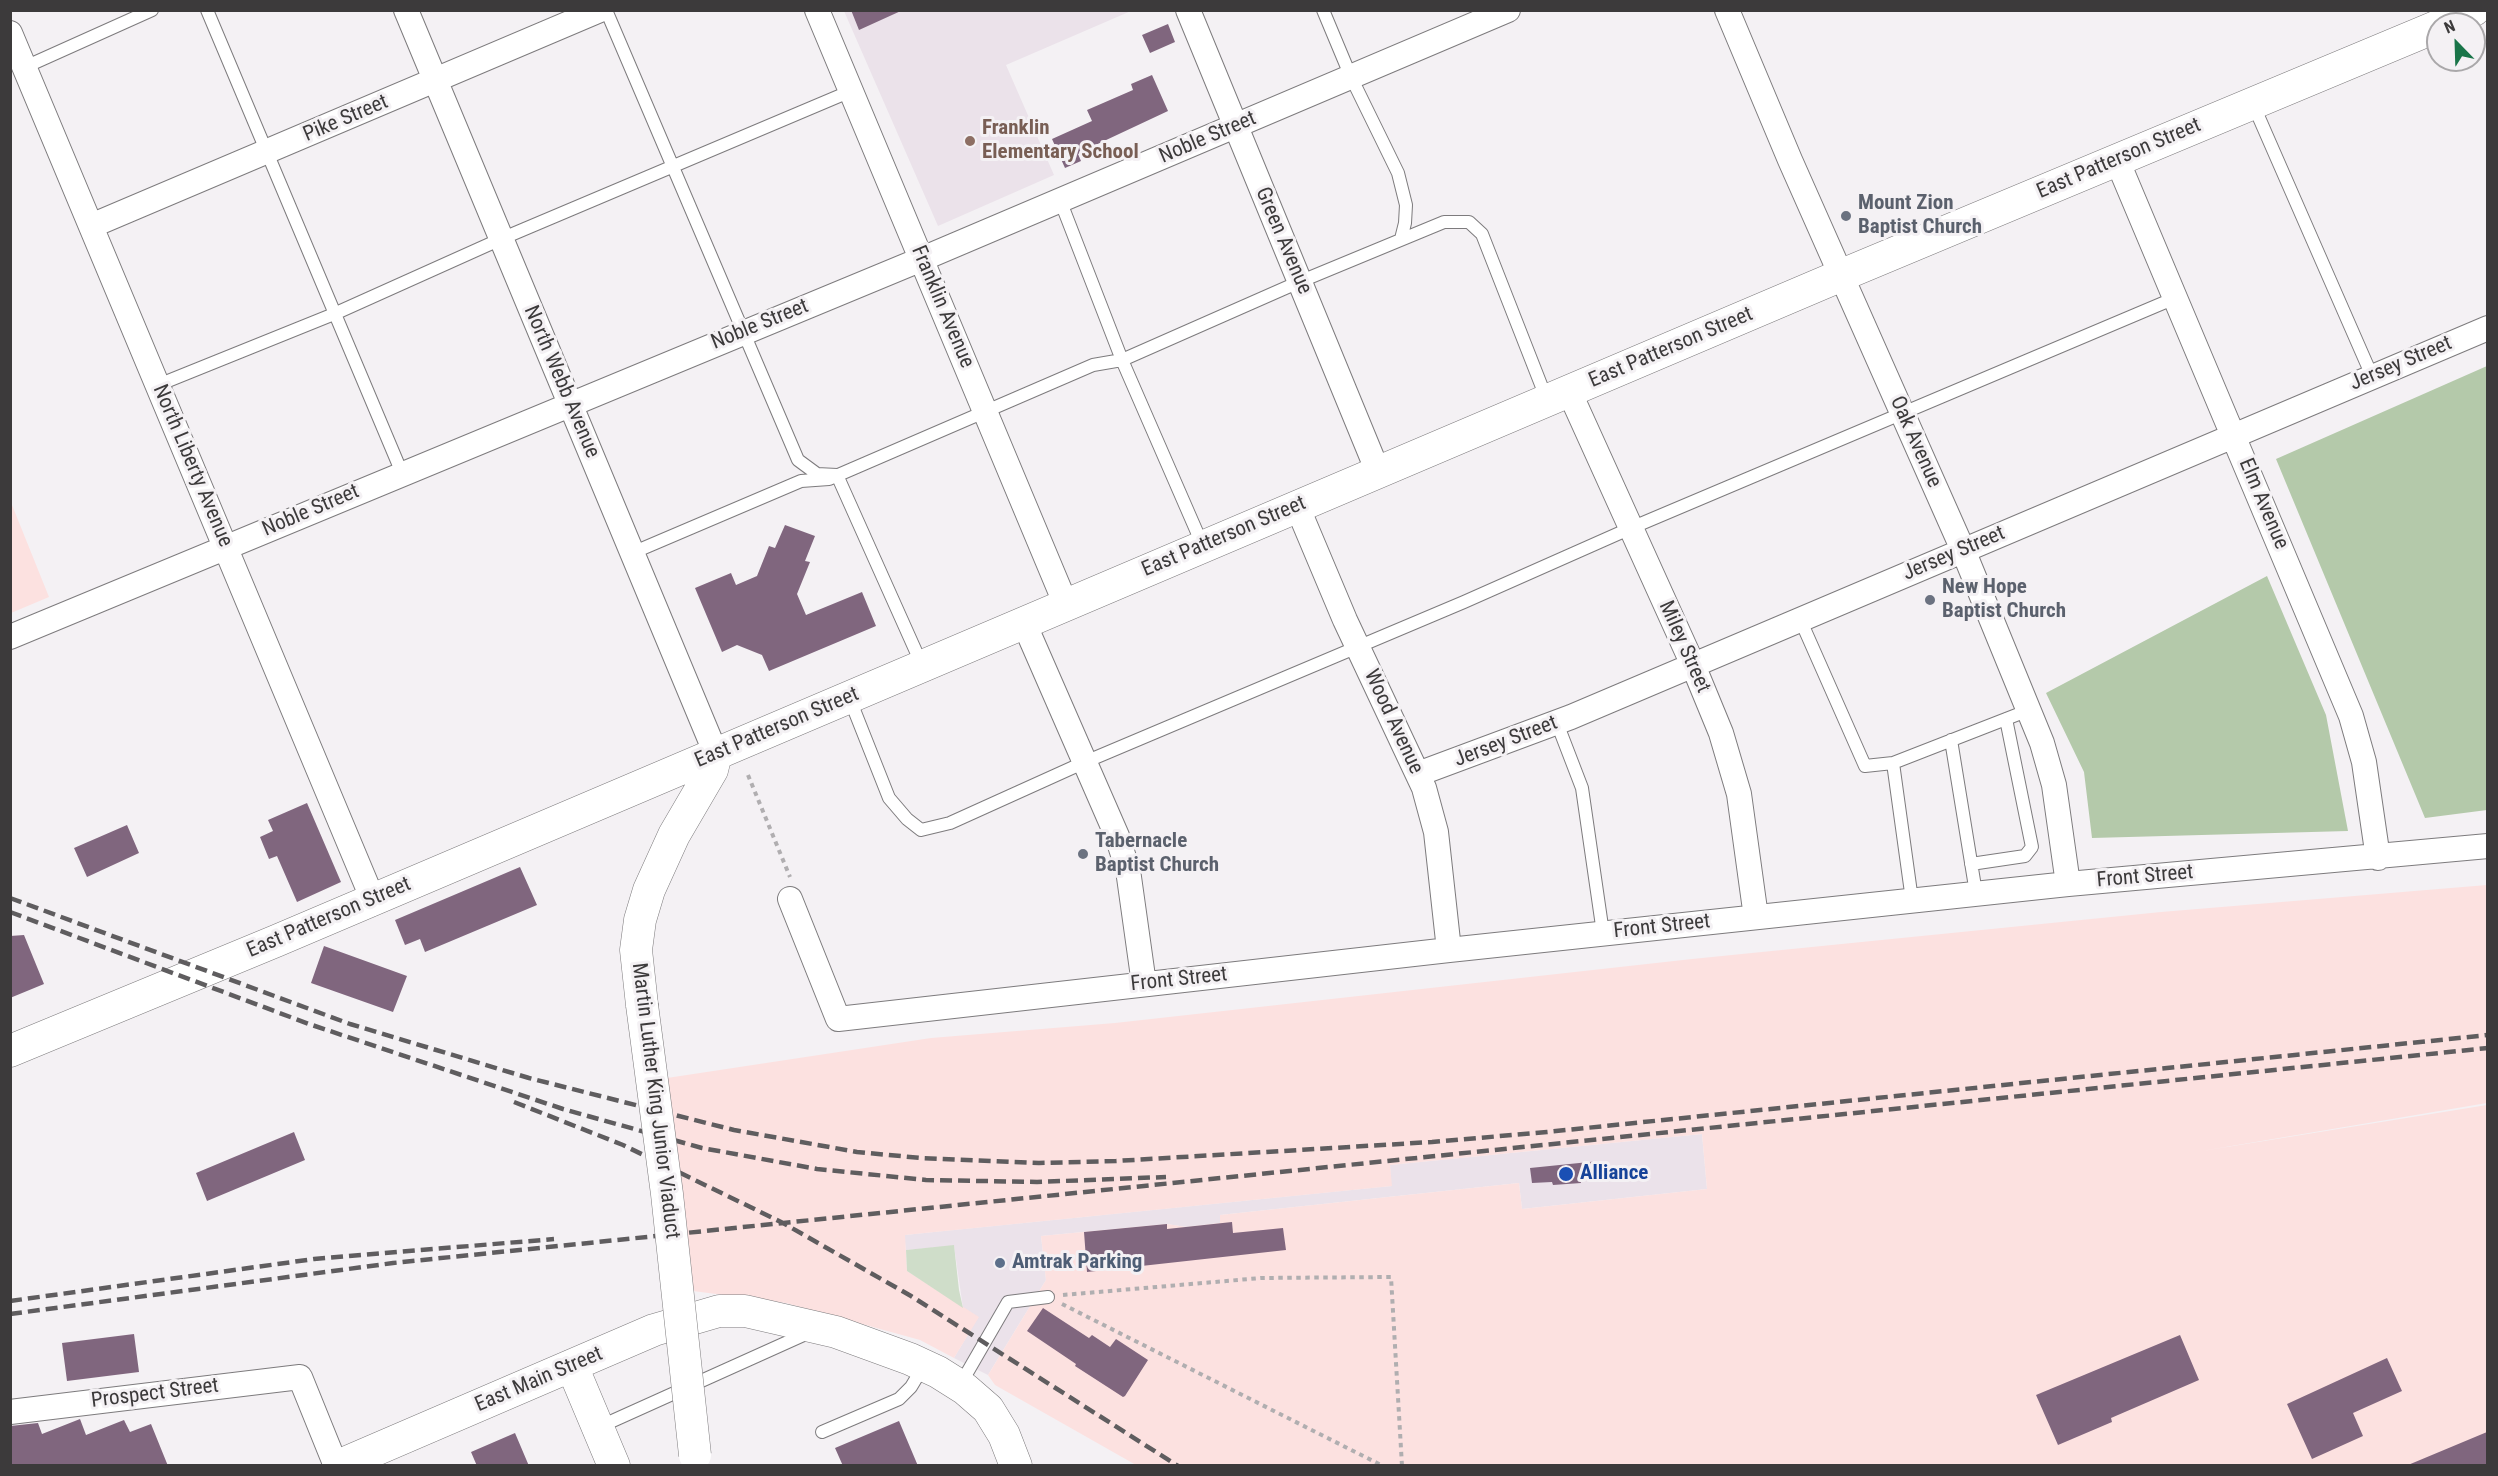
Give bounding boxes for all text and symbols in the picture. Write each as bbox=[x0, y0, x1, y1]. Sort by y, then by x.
north arrow bbox=[2426, 12, 2486, 72]
text: N bbox=[2441, 16, 2458, 37]
street label: Pike Street bbox=[300, 90, 392, 148]
street label: Noble Street bbox=[1156, 106, 1260, 170]
street label: East Patterson Street bbox=[2033, 113, 2205, 205]
place label: Franklin Elementary School bbox=[982, 116, 1139, 166]
marker: Franklin Elementary School bbox=[963, 134, 977, 148]
street label: Green Avenue bbox=[1249, 184, 1317, 298]
place label: Mount Zion Baptist Church bbox=[1858, 191, 1982, 241]
marker: Mount Zion Baptist Church bbox=[1839, 209, 1853, 223]
street label: Franklin Avenue bbox=[905, 242, 979, 372]
street label: Noble Street bbox=[708, 294, 812, 356]
street label: North Webb Avenue bbox=[518, 302, 604, 462]
street label: East Patterson Street bbox=[1585, 302, 1757, 394]
street label: Jersey Street bbox=[2346, 331, 2456, 397]
street label: North Liberty Avenue bbox=[146, 381, 238, 551]
street label: Oak Avenue bbox=[1884, 392, 1946, 492]
street label: Elm Avenue bbox=[2233, 455, 2293, 553]
street label: Noble Street bbox=[259, 479, 363, 543]
street label: East Patterson Street bbox=[1138, 491, 1310, 583]
street label: Jersey Street bbox=[1899, 521, 2009, 587]
place label: New Hope Baptist Church bbox=[1942, 575, 2066, 625]
marker: New Hope Baptist Church bbox=[1923, 593, 1937, 607]
street label: Miley Street bbox=[1653, 597, 1715, 697]
street label: Wood Avenue bbox=[1358, 666, 1428, 778]
street label: East Patterson Street bbox=[691, 682, 863, 774]
street label: Jersey Street bbox=[1451, 711, 1561, 773]
place label: Tabernacle Baptist Church bbox=[1095, 829, 1219, 879]
marker: Tabernacle Baptist Church bbox=[1076, 847, 1090, 861]
street label: Front Street bbox=[2096, 860, 2194, 894]
street label: East Patterson Street bbox=[243, 872, 415, 964]
street label: Front Street bbox=[1612, 909, 1712, 945]
street label: Martin Luther King Junior Viaduct bbox=[626, 962, 684, 1240]
street label: Front Street bbox=[1129, 962, 1229, 998]
place label: Alliance bbox=[1580, 1161, 1648, 1187]
marker: Alliance bbox=[1557, 1165, 1575, 1183]
place label: Amtrak Parking bbox=[1012, 1250, 1142, 1276]
marker: Amtrak Parking bbox=[993, 1256, 1007, 1270]
street label: East Main Street bbox=[471, 1342, 607, 1418]
street label: Prospect Street bbox=[90, 1374, 220, 1414]

